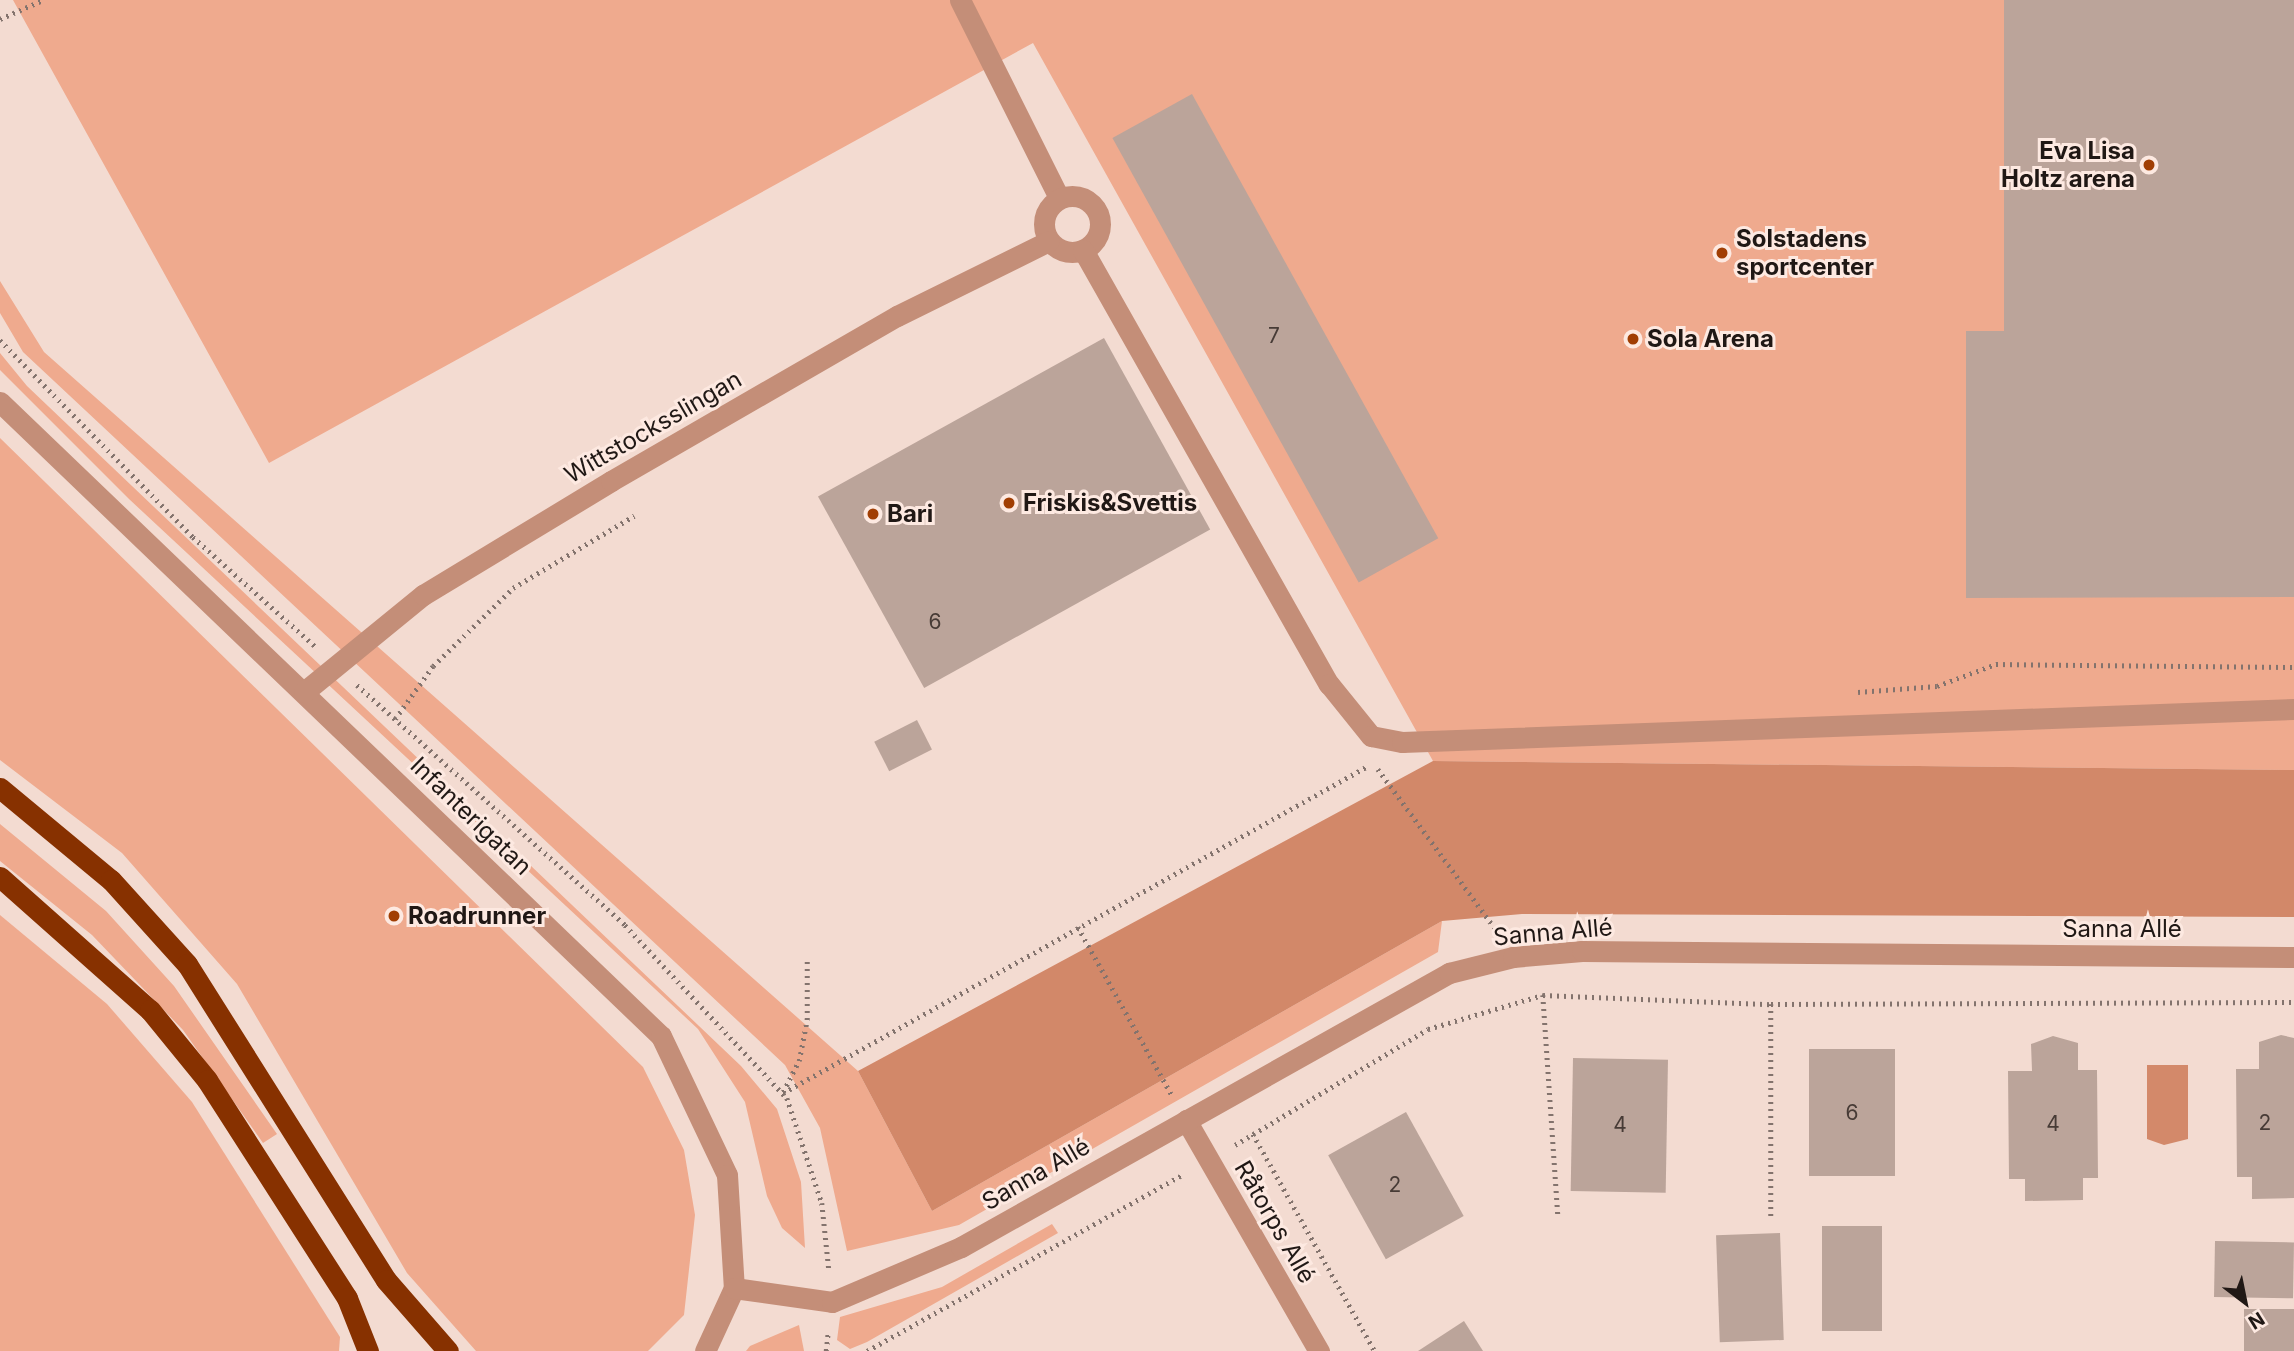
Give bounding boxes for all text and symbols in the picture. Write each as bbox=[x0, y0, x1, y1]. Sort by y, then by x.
place label: Eva Lisa Holtz arena bbox=[2001, 137, 2135, 193]
marker: Eva Lisa Holtz arena bbox=[2141, 157, 2157, 173]
place label: Solstadens sportcenter bbox=[1736, 225, 1874, 281]
marker: Solstadens sportcenter bbox=[1714, 245, 1730, 261]
house number: 7 bbox=[1268, 323, 1280, 349]
place label: Sola Arena bbox=[1647, 325, 1774, 353]
marker: Sola Arena bbox=[1625, 331, 1641, 347]
street label: Wittstocksslingan bbox=[559, 365, 747, 489]
place label: Friskis&Svettis bbox=[1023, 489, 1197, 517]
marker: Friskis&Svettis bbox=[1001, 495, 1017, 511]
place label: Bari bbox=[887, 500, 933, 528]
marker: Bari bbox=[865, 506, 881, 522]
house number: 6 bbox=[928, 609, 942, 635]
street label: Infanterigatan bbox=[404, 751, 538, 881]
place label: Roadrunner bbox=[408, 902, 546, 930]
marker: Roadrunner bbox=[386, 908, 402, 924]
street label: Sanna Allé bbox=[1492, 912, 1614, 952]
street label: Sanna Allé bbox=[2062, 915, 2182, 943]
house number: 6 bbox=[1845, 1100, 1859, 1126]
house number: 2 bbox=[2259, 1110, 2271, 1136]
house number: 4 bbox=[2046, 1111, 2060, 1137]
house number: 4 bbox=[1613, 1112, 1627, 1138]
street label: Sanna Allé bbox=[977, 1132, 1095, 1216]
street label: Råtorps Allé bbox=[1228, 1156, 1322, 1288]
house number: 2 bbox=[1389, 1172, 1401, 1198]
north arrow bbox=[2210, 1267, 2280, 1337]
text: N bbox=[2244, 1307, 2269, 1334]

